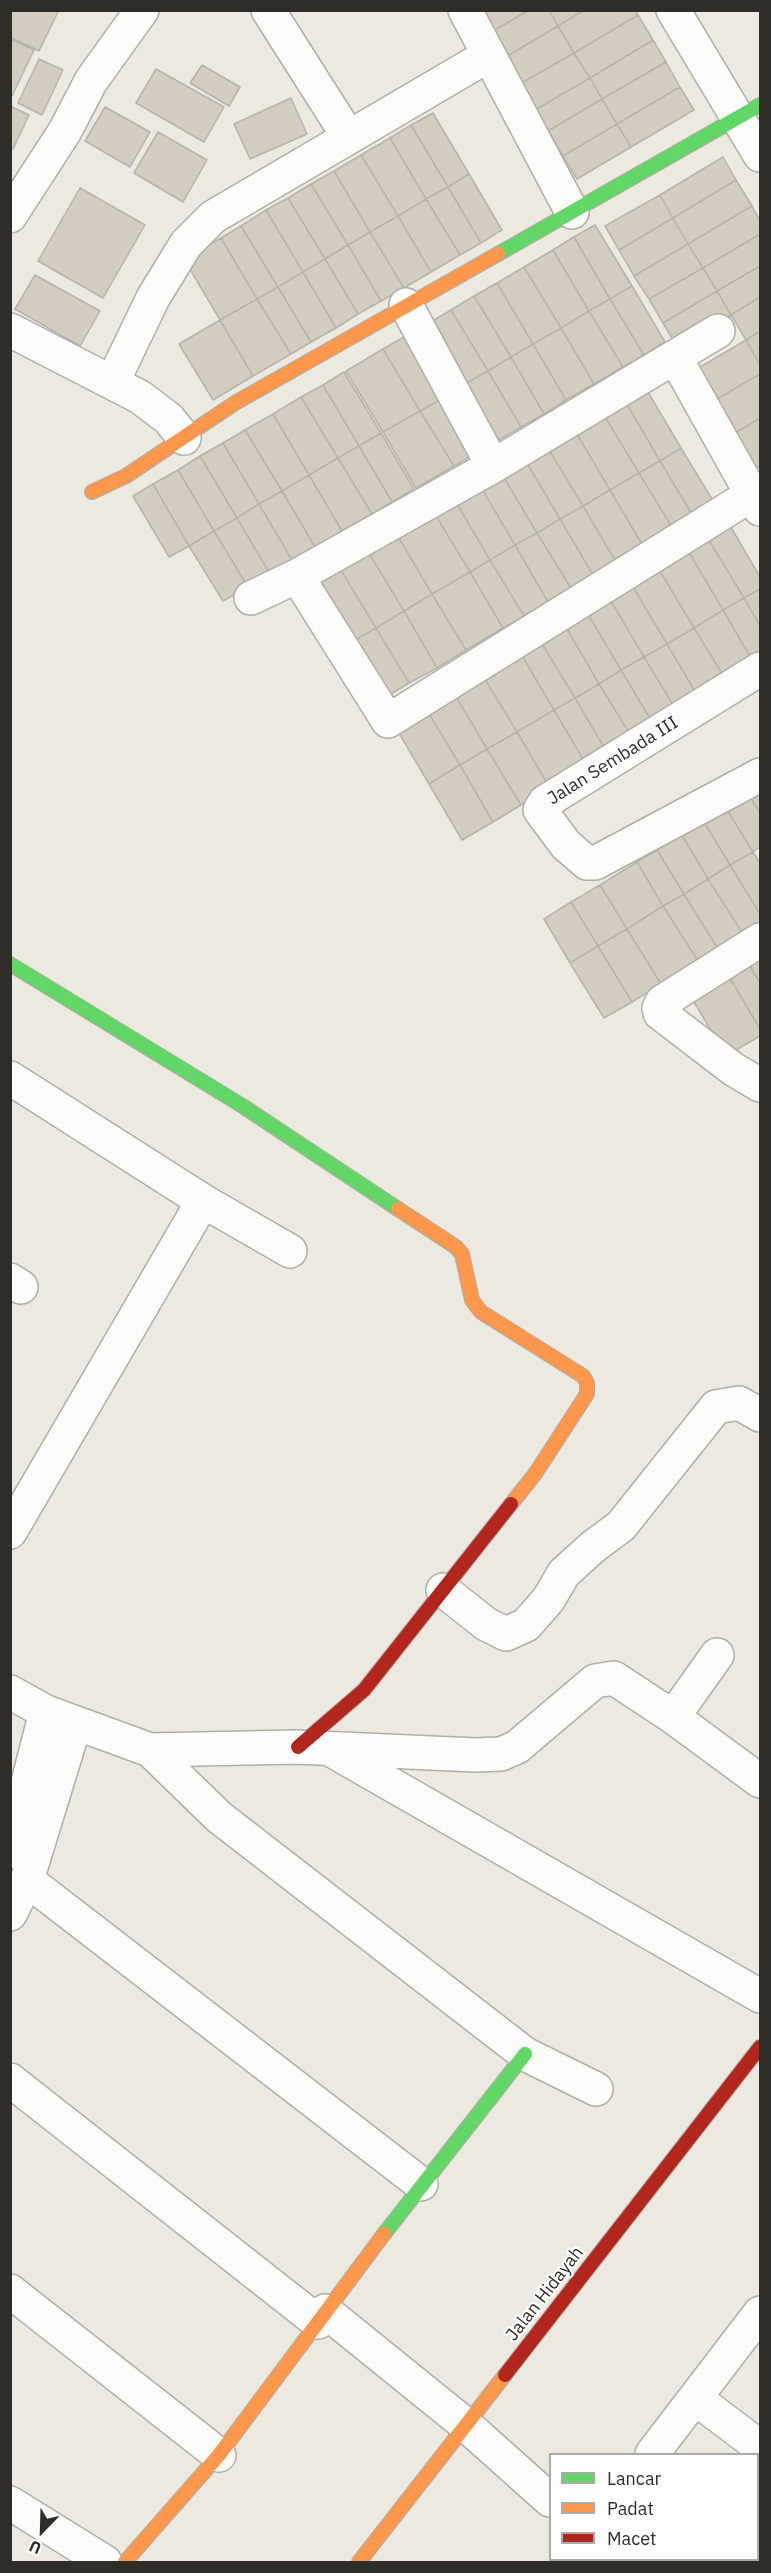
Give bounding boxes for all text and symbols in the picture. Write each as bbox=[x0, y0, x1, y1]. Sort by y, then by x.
street label: Jalan Sembada III bbox=[544, 712, 682, 810]
street label: Jalan Hidayah bbox=[502, 2243, 588, 2345]
legend bbox=[549, 2453, 759, 2561]
text: Lancar bbox=[607, 2467, 661, 2490]
text: Padat bbox=[607, 2497, 654, 2520]
north arrow bbox=[12, 2501, 72, 2561]
text: Macet bbox=[607, 2527, 656, 2550]
text: U bbox=[26, 2536, 44, 2559]

